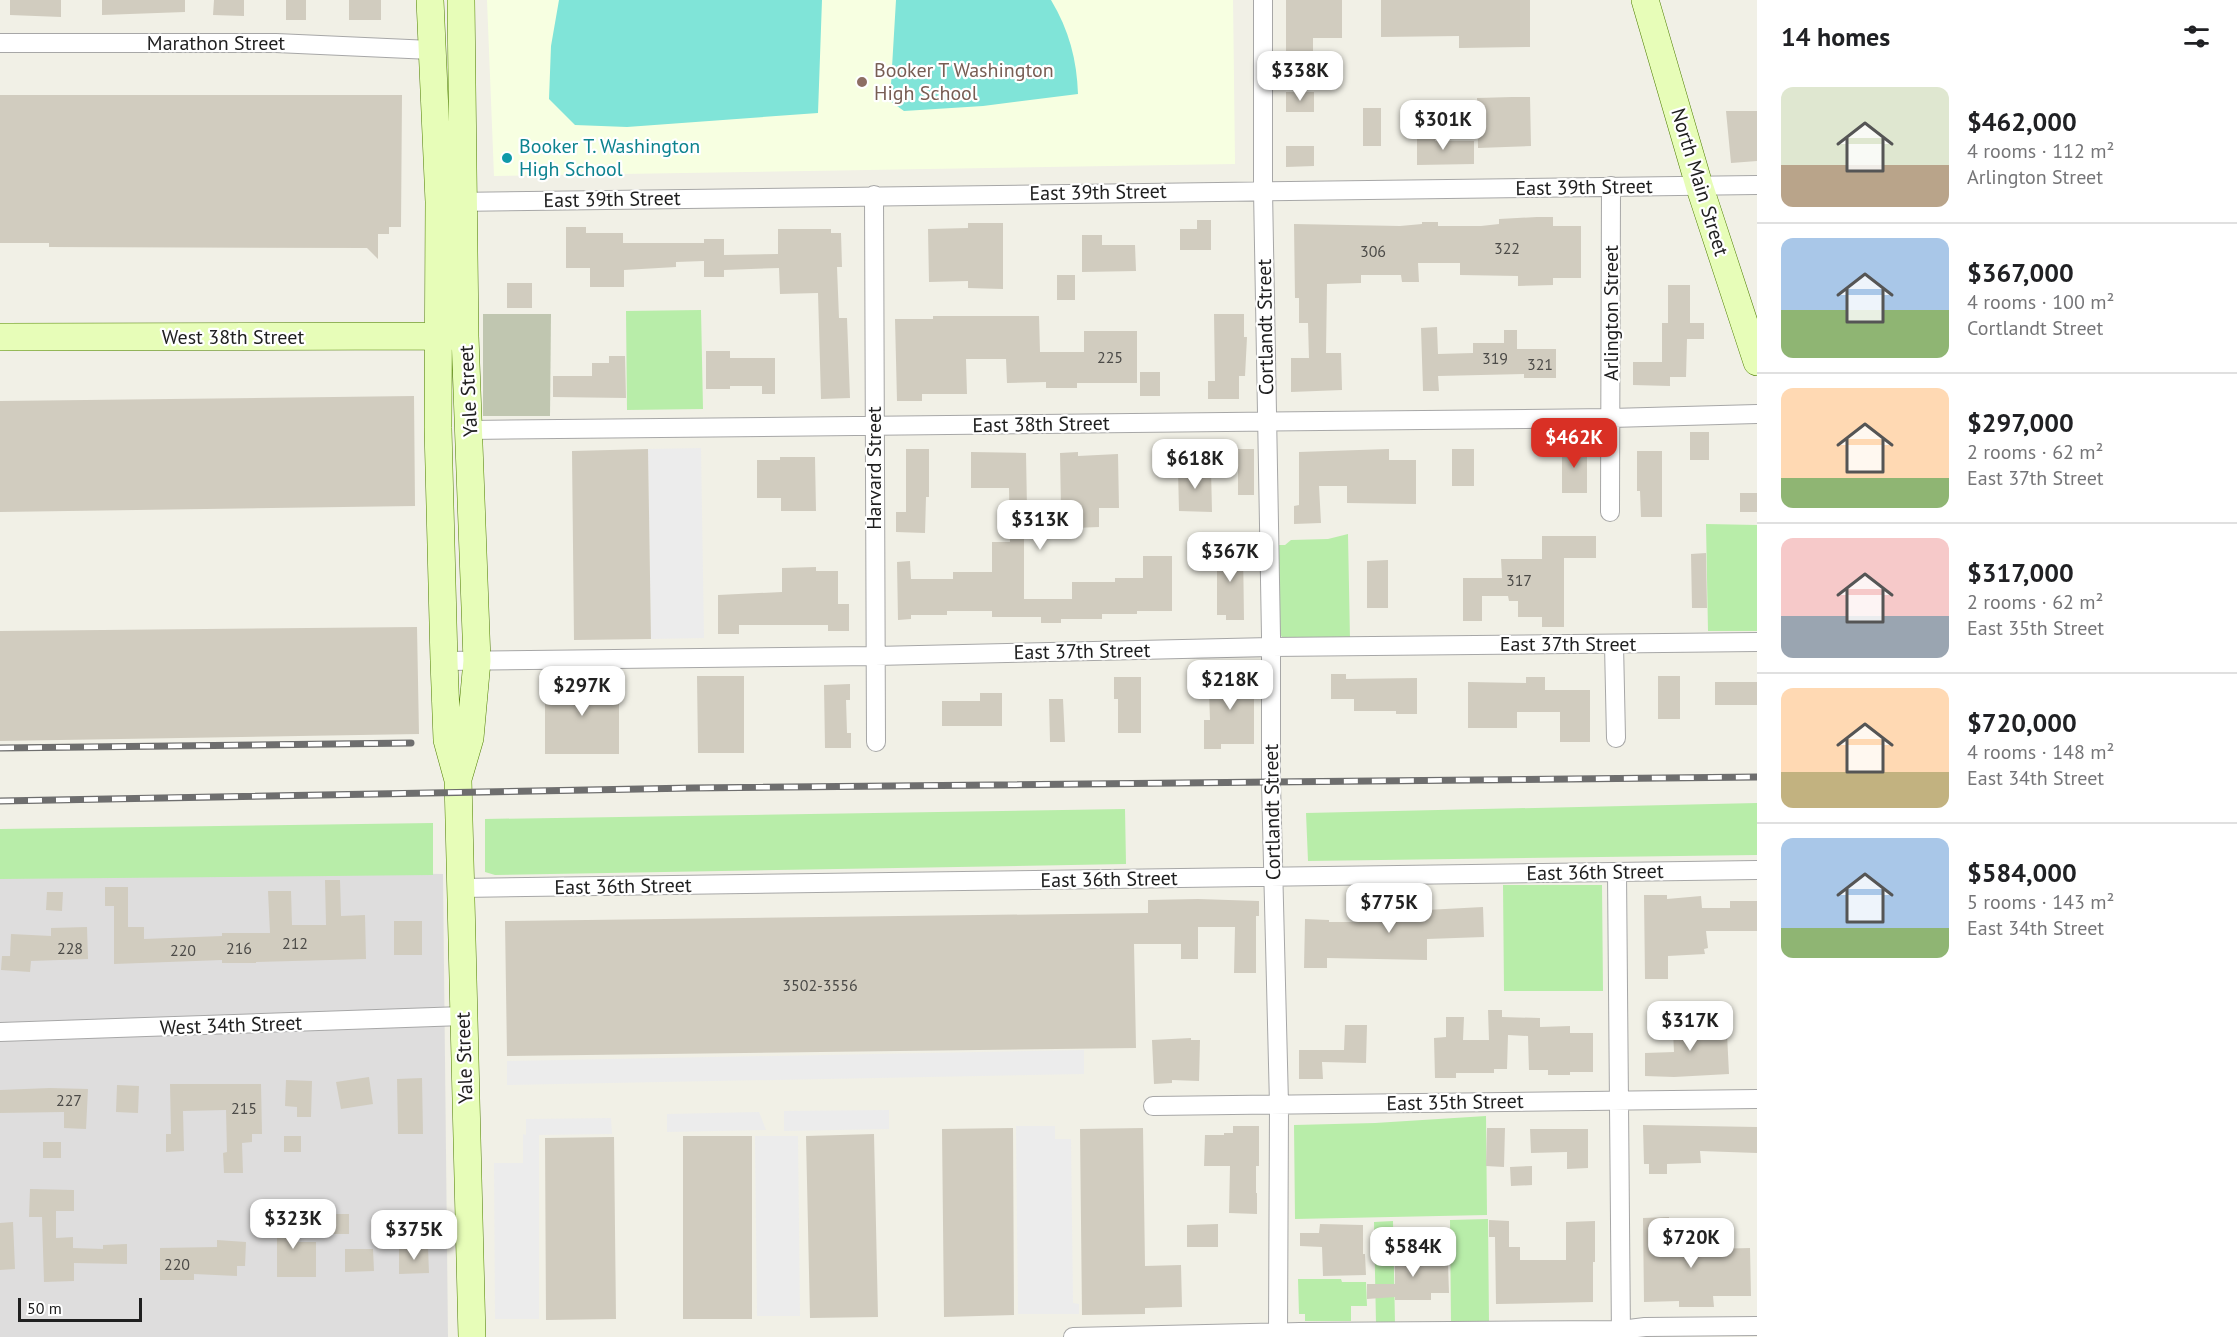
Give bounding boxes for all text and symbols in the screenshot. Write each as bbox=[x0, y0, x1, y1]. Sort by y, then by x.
text: 14 homes bbox=[1781, 20, 1890, 53]
icon: filters bbox=[2180, 20, 2213, 53]
street label: Marathon Street bbox=[147, 30, 285, 56]
pin: $338K bbox=[1258, 51, 1342, 102]
place label: Booker T Washington High School bbox=[874, 57, 1054, 106]
text: $338K bbox=[1271, 57, 1329, 83]
marker: Booker T Washington High School bbox=[855, 75, 869, 89]
pin: $301K bbox=[1401, 100, 1485, 151]
street label: North Main Street bbox=[1665, 105, 1735, 259]
text: $462,000 bbox=[1967, 105, 2077, 138]
text: $301K bbox=[1414, 106, 1472, 132]
icon: home bbox=[1829, 111, 1901, 183]
place label: Booker T. Washington High School bbox=[519, 133, 700, 182]
text: 4 rooms · 112 m² bbox=[1967, 138, 2114, 164]
marker: Booker T. Washington High School bbox=[500, 151, 514, 165]
text: Arlington Street bbox=[1967, 164, 2103, 190]
street label: East 39th Street bbox=[1515, 173, 1653, 201]
street label: East 39th Street bbox=[1029, 178, 1167, 206]
street label: East 39th Street bbox=[543, 185, 681, 213]
house number: 322 bbox=[1494, 238, 1520, 258]
house number: 306 bbox=[1360, 241, 1386, 261]
street label: Arlington Street bbox=[1598, 245, 1624, 381]
text: $367,000 bbox=[1967, 256, 2074, 289]
street label: Cortlandt Street bbox=[1251, 258, 1279, 395]
icon: home bbox=[1829, 262, 1901, 334]
text: 4 rooms · 100 m² bbox=[1967, 289, 2114, 315]
text: Cortlandt Street bbox=[1967, 315, 2103, 341]
street label: West 38th Street bbox=[162, 324, 304, 350]
street label: Yale Street bbox=[453, 344, 483, 438]
house number: 225 bbox=[1097, 347, 1123, 367]
house number: 319 bbox=[1482, 348, 1508, 368]
house number: 321 bbox=[1527, 354, 1553, 374]
street label: Harvard Street bbox=[861, 406, 887, 530]
text: $297,000 bbox=[1967, 406, 2074, 439]
street label: East 38th Street bbox=[972, 410, 1110, 438]
icon: home bbox=[1829, 412, 1901, 484]
pin: $462K bbox=[1532, 418, 1616, 469]
text: $462K bbox=[1545, 424, 1603, 450]
pin: $618K bbox=[1153, 439, 1237, 490]
text: 2 rooms · 62 m² bbox=[1967, 439, 2103, 465]
text: $618K bbox=[1166, 445, 1224, 471]
text: East 37th Street bbox=[1967, 465, 2104, 491]
pin: $313K bbox=[998, 500, 1082, 551]
text: $313K bbox=[1011, 506, 1069, 532]
pin: $367K bbox=[1188, 532, 1272, 583]
text: $367K bbox=[1201, 538, 1259, 564]
text: $317,000 bbox=[1967, 556, 2074, 589]
icon: home bbox=[1829, 562, 1901, 634]
house number: 317 bbox=[1506, 570, 1532, 590]
text: 2 rooms · 62 m² bbox=[1967, 589, 2103, 615]
text: East 35th Street bbox=[1967, 615, 2104, 641]
street label: East 37th Street bbox=[1500, 631, 1637, 657]
street label: East 37th Street bbox=[1013, 637, 1151, 665]
pin: $218K bbox=[1188, 660, 1272, 711]
pin: $297K bbox=[540, 666, 624, 717]
text: $218K bbox=[1201, 666, 1259, 692]
text: $297K bbox=[553, 672, 611, 698]
text: $720,000 bbox=[1967, 706, 2077, 739]
icon: home bbox=[1829, 712, 1901, 784]
text: 4 rooms · 148 m² bbox=[1967, 739, 2114, 765]
street label: Cortlandt Street bbox=[1258, 743, 1286, 880]
text: East 34th Street bbox=[1967, 765, 2104, 791]
text: $584,000 bbox=[1967, 856, 2077, 889]
street label: East 36th Street bbox=[1526, 858, 1664, 886]
icon: home bbox=[1829, 862, 1901, 934]
street label: East 36th Street bbox=[1040, 865, 1178, 893]
street label: East 36th Street bbox=[554, 872, 692, 900]
pin: $775K bbox=[1347, 883, 1431, 934]
text: $775K bbox=[1360, 889, 1418, 915]
text: 5 rooms · 143 m² bbox=[1967, 889, 2114, 915]
text: East 34th Street bbox=[1967, 915, 2104, 941]
house number: 212 bbox=[282, 933, 308, 953]
house number: 228 bbox=[57, 938, 83, 958]
house number: 216 bbox=[226, 938, 252, 958]
house number: 220 bbox=[170, 940, 196, 960]
house number: 3502-3556 bbox=[782, 975, 858, 995]
pin: $317K bbox=[1648, 1001, 1732, 1052]
text: $317K bbox=[1661, 1007, 1719, 1033]
street label: West 34th Street bbox=[159, 1010, 303, 1040]
street label: Yale Street bbox=[449, 1011, 479, 1104]
street label: East 35th Street bbox=[1386, 1088, 1524, 1116]
house number: 227 bbox=[56, 1090, 82, 1110]
house number: 215 bbox=[231, 1098, 257, 1118]
pin: $323K bbox=[251, 1199, 335, 1250]
text: $323K bbox=[264, 1205, 322, 1231]
pin: $375K bbox=[372, 1210, 456, 1261]
text: $375K bbox=[385, 1216, 443, 1242]
pin: $720K bbox=[1649, 1218, 1733, 1269]
text: $720K bbox=[1662, 1224, 1720, 1250]
pin: $584K bbox=[1371, 1227, 1455, 1278]
text: $584K bbox=[1384, 1233, 1442, 1259]
house number: 220 bbox=[164, 1254, 190, 1274]
scale bar bbox=[18, 1295, 142, 1322]
text: 50 m bbox=[27, 1298, 62, 1318]

